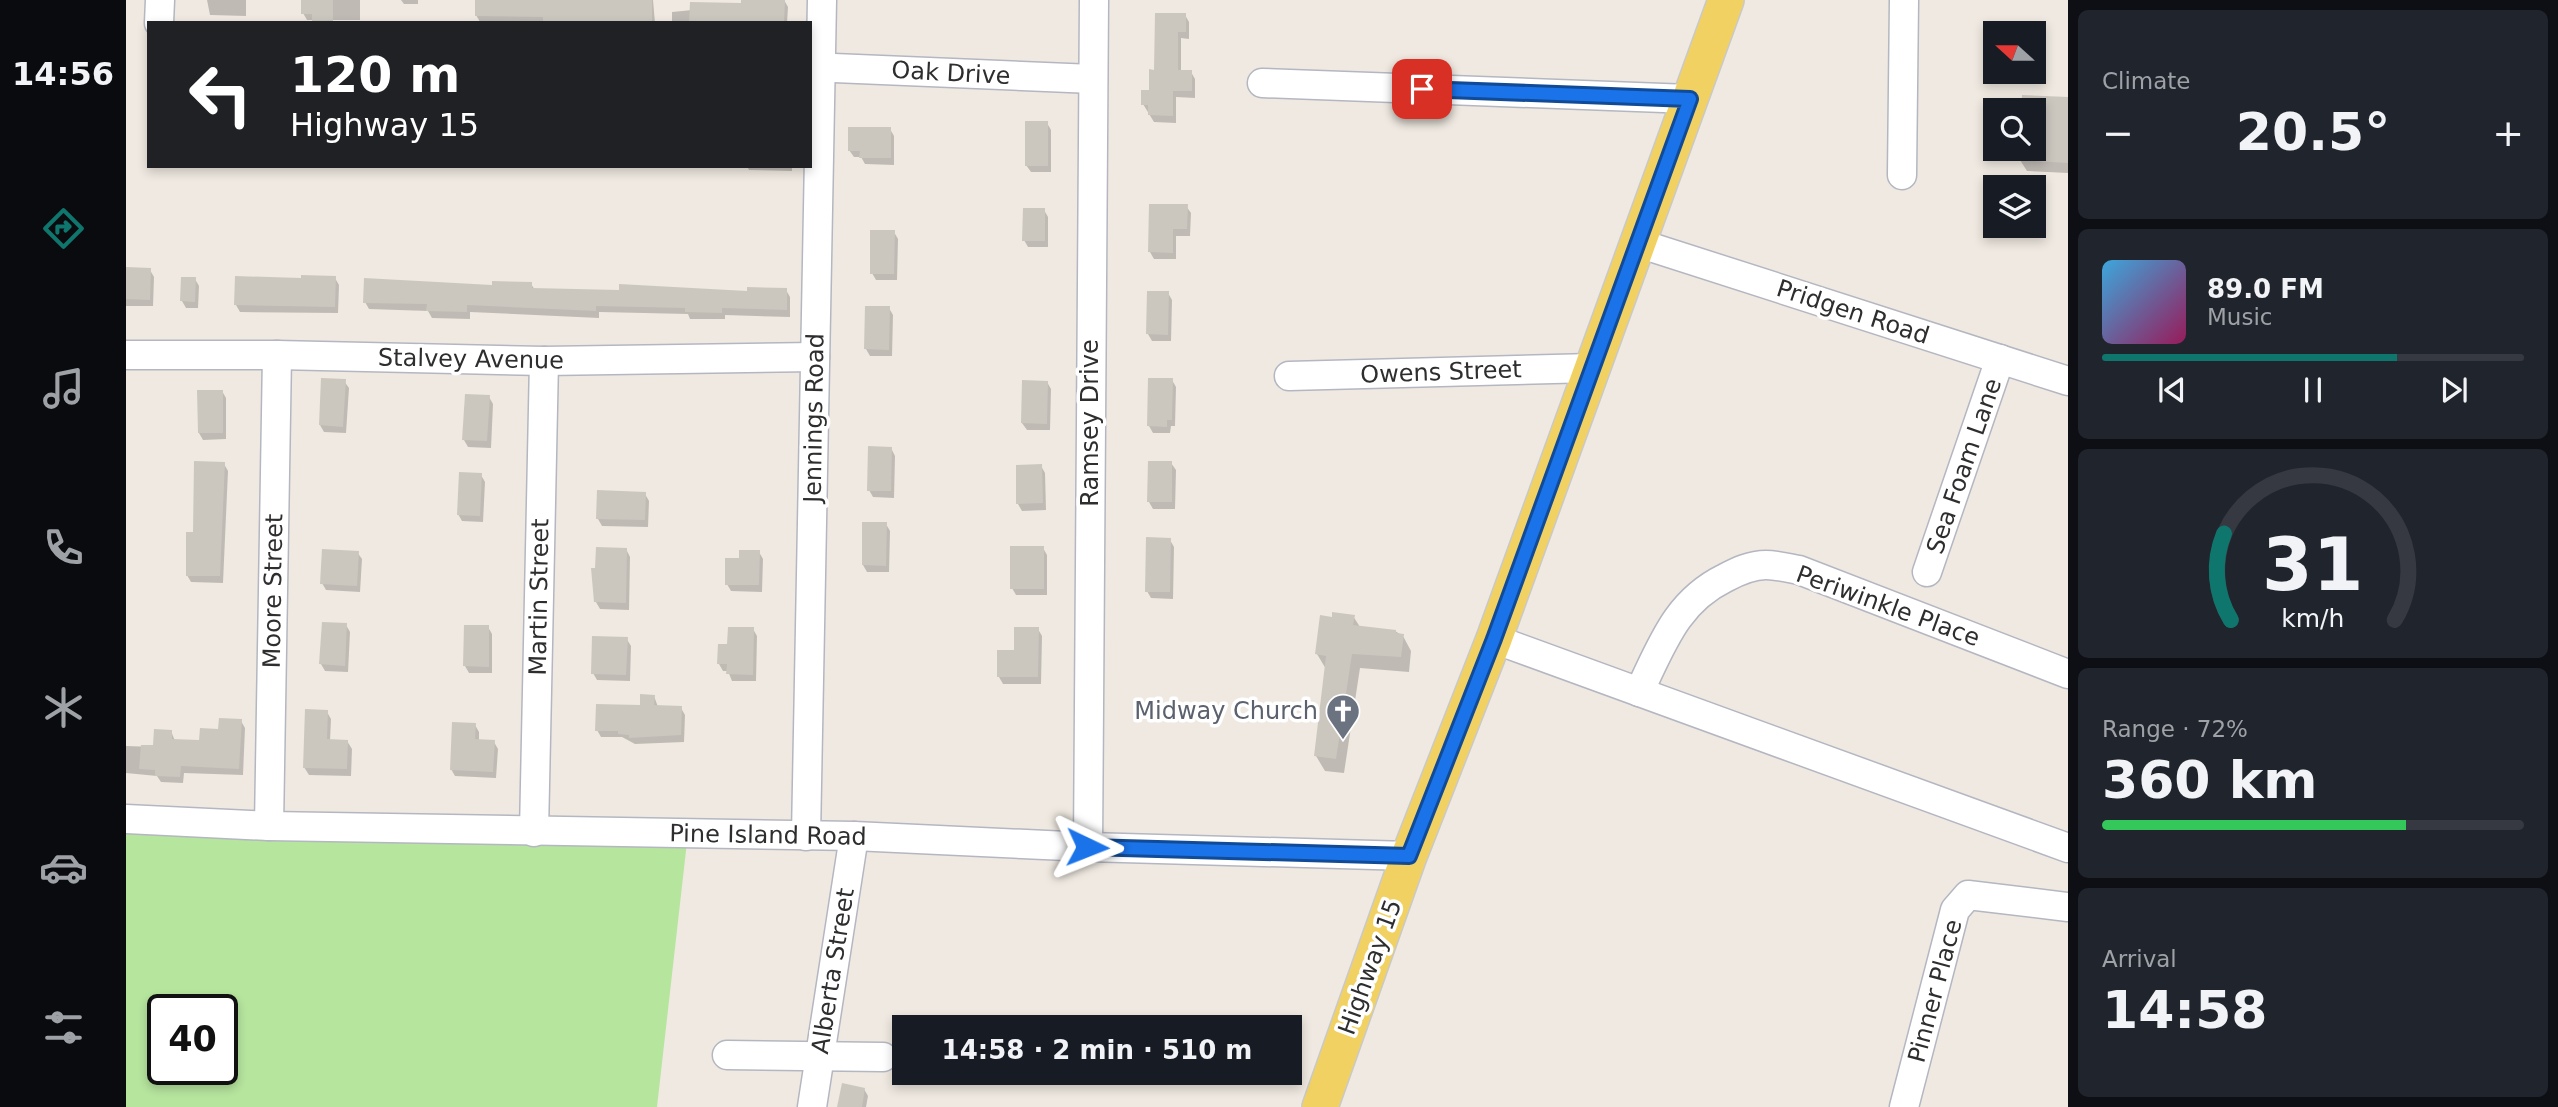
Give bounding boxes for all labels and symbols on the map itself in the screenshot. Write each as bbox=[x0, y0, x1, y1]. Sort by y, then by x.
north arrow bbox=[1983, 21, 2046, 84]
street label: Oak Drive bbox=[891, 56, 1011, 90]
pin bbox=[1392, 59, 1452, 119]
street label: Pridgen Road bbox=[1773, 274, 1933, 350]
street label: Jennings Road bbox=[798, 333, 829, 505]
street label: Ramsey Drive bbox=[1076, 339, 1104, 507]
street label: Stalvey Avenue bbox=[378, 343, 564, 375]
street label: Owens Street bbox=[1360, 355, 1522, 389]
street label: Sea Foam Lane bbox=[1921, 375, 2007, 557]
street label: Moore Street bbox=[258, 513, 288, 669]
street label: Martin Street bbox=[524, 518, 554, 676]
street label: Periwinkle Place bbox=[1792, 560, 1984, 652]
church icon: Midway Church bbox=[1324, 692, 1362, 741]
place label: Midway Church bbox=[1134, 697, 1318, 725]
position arrow bbox=[1050, 810, 1124, 884]
street label: Pine Island Road bbox=[669, 819, 867, 851]
street label: Alberta Street bbox=[806, 886, 860, 1056]
street label: Highway 15 bbox=[1333, 896, 1407, 1038]
street label: Pinner Place bbox=[1902, 916, 1968, 1066]
speed limit sign: 40 bbox=[147, 994, 238, 1085]

